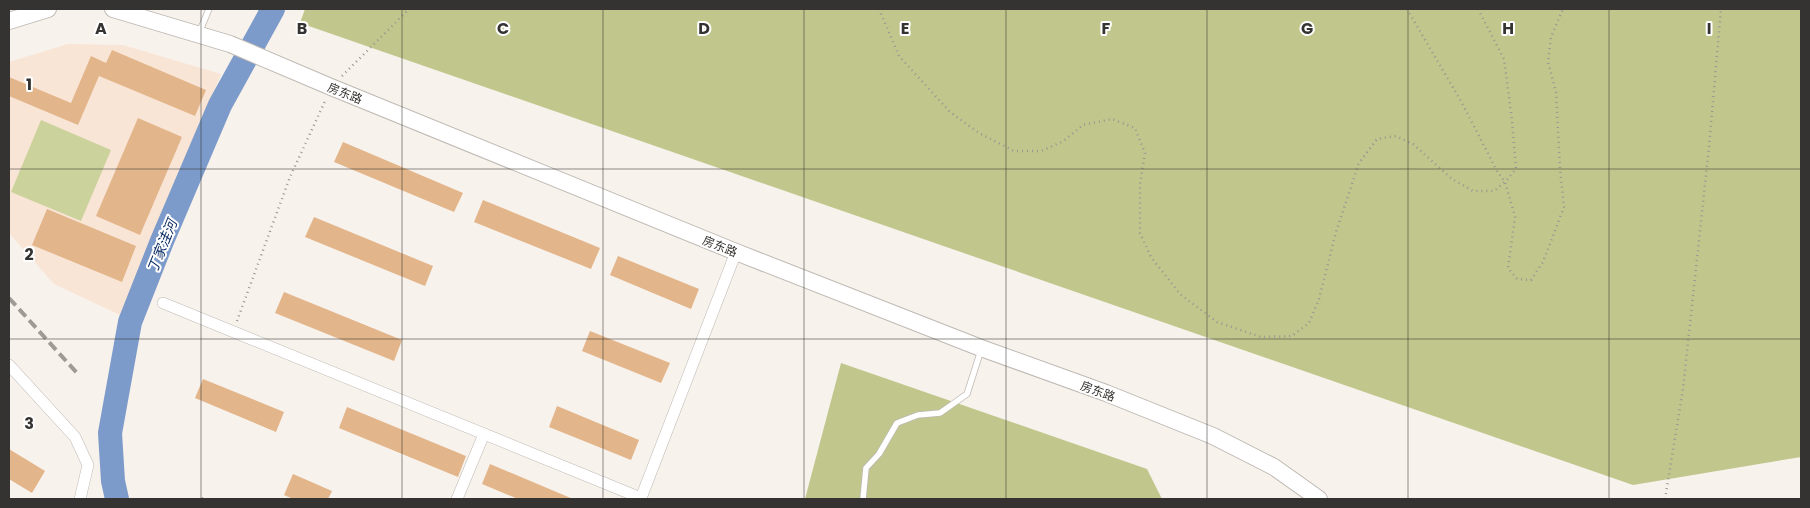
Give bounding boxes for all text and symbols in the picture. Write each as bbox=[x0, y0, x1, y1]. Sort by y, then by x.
text: A bbox=[95, 17, 107, 40]
text: B bbox=[297, 17, 307, 40]
text: C bbox=[497, 17, 509, 40]
text: D bbox=[698, 17, 710, 40]
text: E bbox=[901, 17, 909, 40]
text: F bbox=[1102, 17, 1111, 40]
text: G bbox=[1301, 17, 1313, 40]
text: H bbox=[1502, 17, 1514, 40]
text: I bbox=[1707, 17, 1711, 40]
text: 1 bbox=[26, 73, 32, 96]
street label: 房东路 bbox=[325, 78, 365, 108]
water label: 丁家洼河 bbox=[142, 214, 183, 276]
street label: 房东路 bbox=[700, 231, 740, 261]
text: 2 bbox=[24, 243, 34, 266]
street label: 房东路 bbox=[1078, 377, 1118, 405]
text: 3 bbox=[24, 412, 34, 435]

